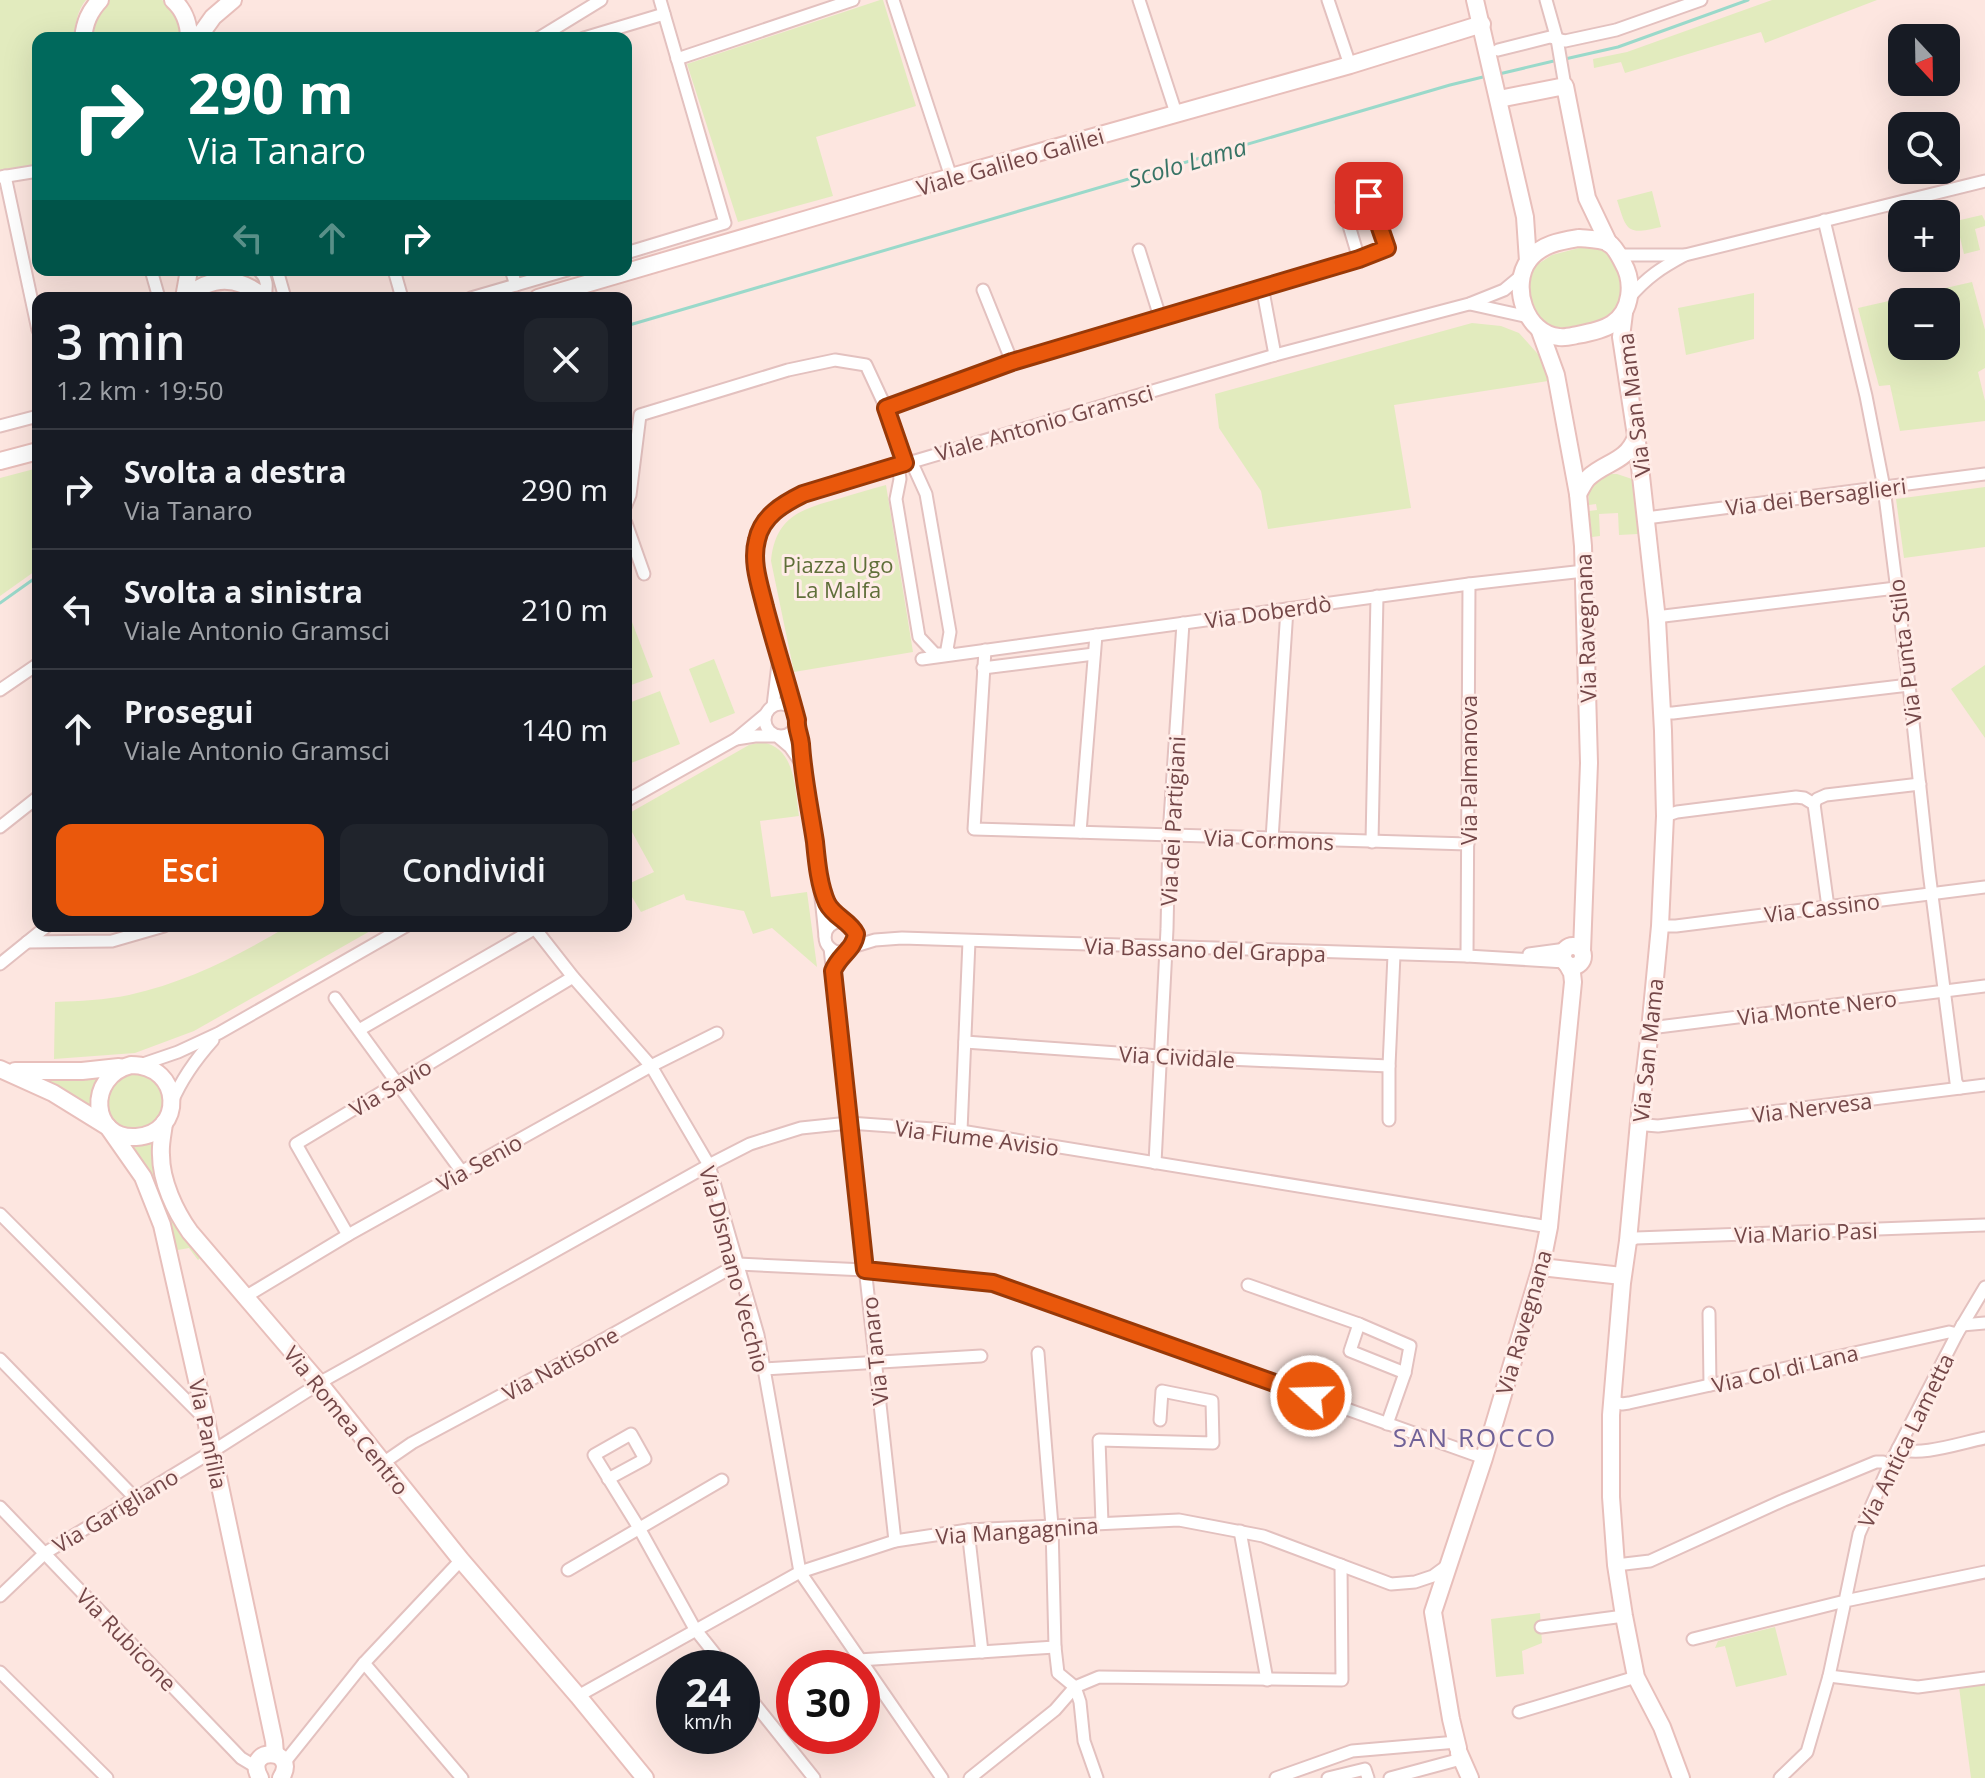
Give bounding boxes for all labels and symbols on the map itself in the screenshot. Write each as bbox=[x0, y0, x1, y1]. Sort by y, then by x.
north arrow bbox=[1888, 24, 1960, 96]
street label: Viale Galileo Galilei bbox=[913, 120, 1107, 202]
water label: Scolo Lama bbox=[1124, 129, 1251, 195]
pin bbox=[1335, 162, 1403, 230]
street label: Via San Mama bbox=[1609, 331, 1657, 479]
street label: Viale Antonio Gramsci bbox=[932, 377, 1156, 467]
street label: Via dei Bersaglieri bbox=[1724, 470, 1908, 522]
park label: Piazza Ugo La Malfa bbox=[783, 549, 893, 604]
street label: Via Ravegnana bbox=[1567, 553, 1603, 703]
street label: Via Punta Stilo bbox=[1880, 577, 1928, 727]
street label: Via Doberdò bbox=[1203, 587, 1333, 635]
street label: Via Palmanova bbox=[1453, 695, 1483, 845]
street label: Via dei Partigiani bbox=[1153, 735, 1191, 907]
street label: Via Cormons bbox=[1203, 822, 1335, 856]
street label: Via Cassino bbox=[1763, 885, 1881, 929]
street label: Via Bassano del Grappa bbox=[1083, 930, 1327, 968]
street label: Via San Mama bbox=[1625, 976, 1669, 1124]
street label: Via Monte Nero bbox=[1736, 982, 1898, 1032]
street label: Via Cividale bbox=[1118, 1038, 1236, 1074]
street label: Via Savio bbox=[343, 1051, 437, 1123]
street label: Via Nervesa bbox=[1750, 1085, 1874, 1129]
street label: Via Fiume Avisio bbox=[893, 1112, 1061, 1162]
street label: Via Senio bbox=[431, 1126, 527, 1198]
street label: Via Dismano Vecchio bbox=[693, 1162, 777, 1376]
street label: Via Mario Pasi bbox=[1734, 1215, 1878, 1249]
street label: Via Ravegnana bbox=[1488, 1246, 1558, 1398]
street label: Via Tanaro bbox=[853, 1295, 895, 1407]
street label: Via Natisone bbox=[497, 1319, 623, 1407]
street label: Via Col di Lana bbox=[1709, 1337, 1861, 1399]
street label: Via Romea Centro bbox=[277, 1339, 417, 1501]
street label: Via Antica Lametta bbox=[1850, 1348, 1960, 1532]
position arrow bbox=[1269, 1354, 1353, 1438]
street label: Via Panfilia bbox=[183, 1376, 235, 1492]
district label: SAN ROCCO bbox=[1393, 1419, 1557, 1455]
street label: Via Garigliano bbox=[47, 1461, 183, 1559]
street label: Via Mangagnina bbox=[935, 1509, 1099, 1551]
street label: Via Rubicone bbox=[70, 1581, 184, 1697]
speed limit sign: 30 bbox=[776, 1650, 880, 1754]

